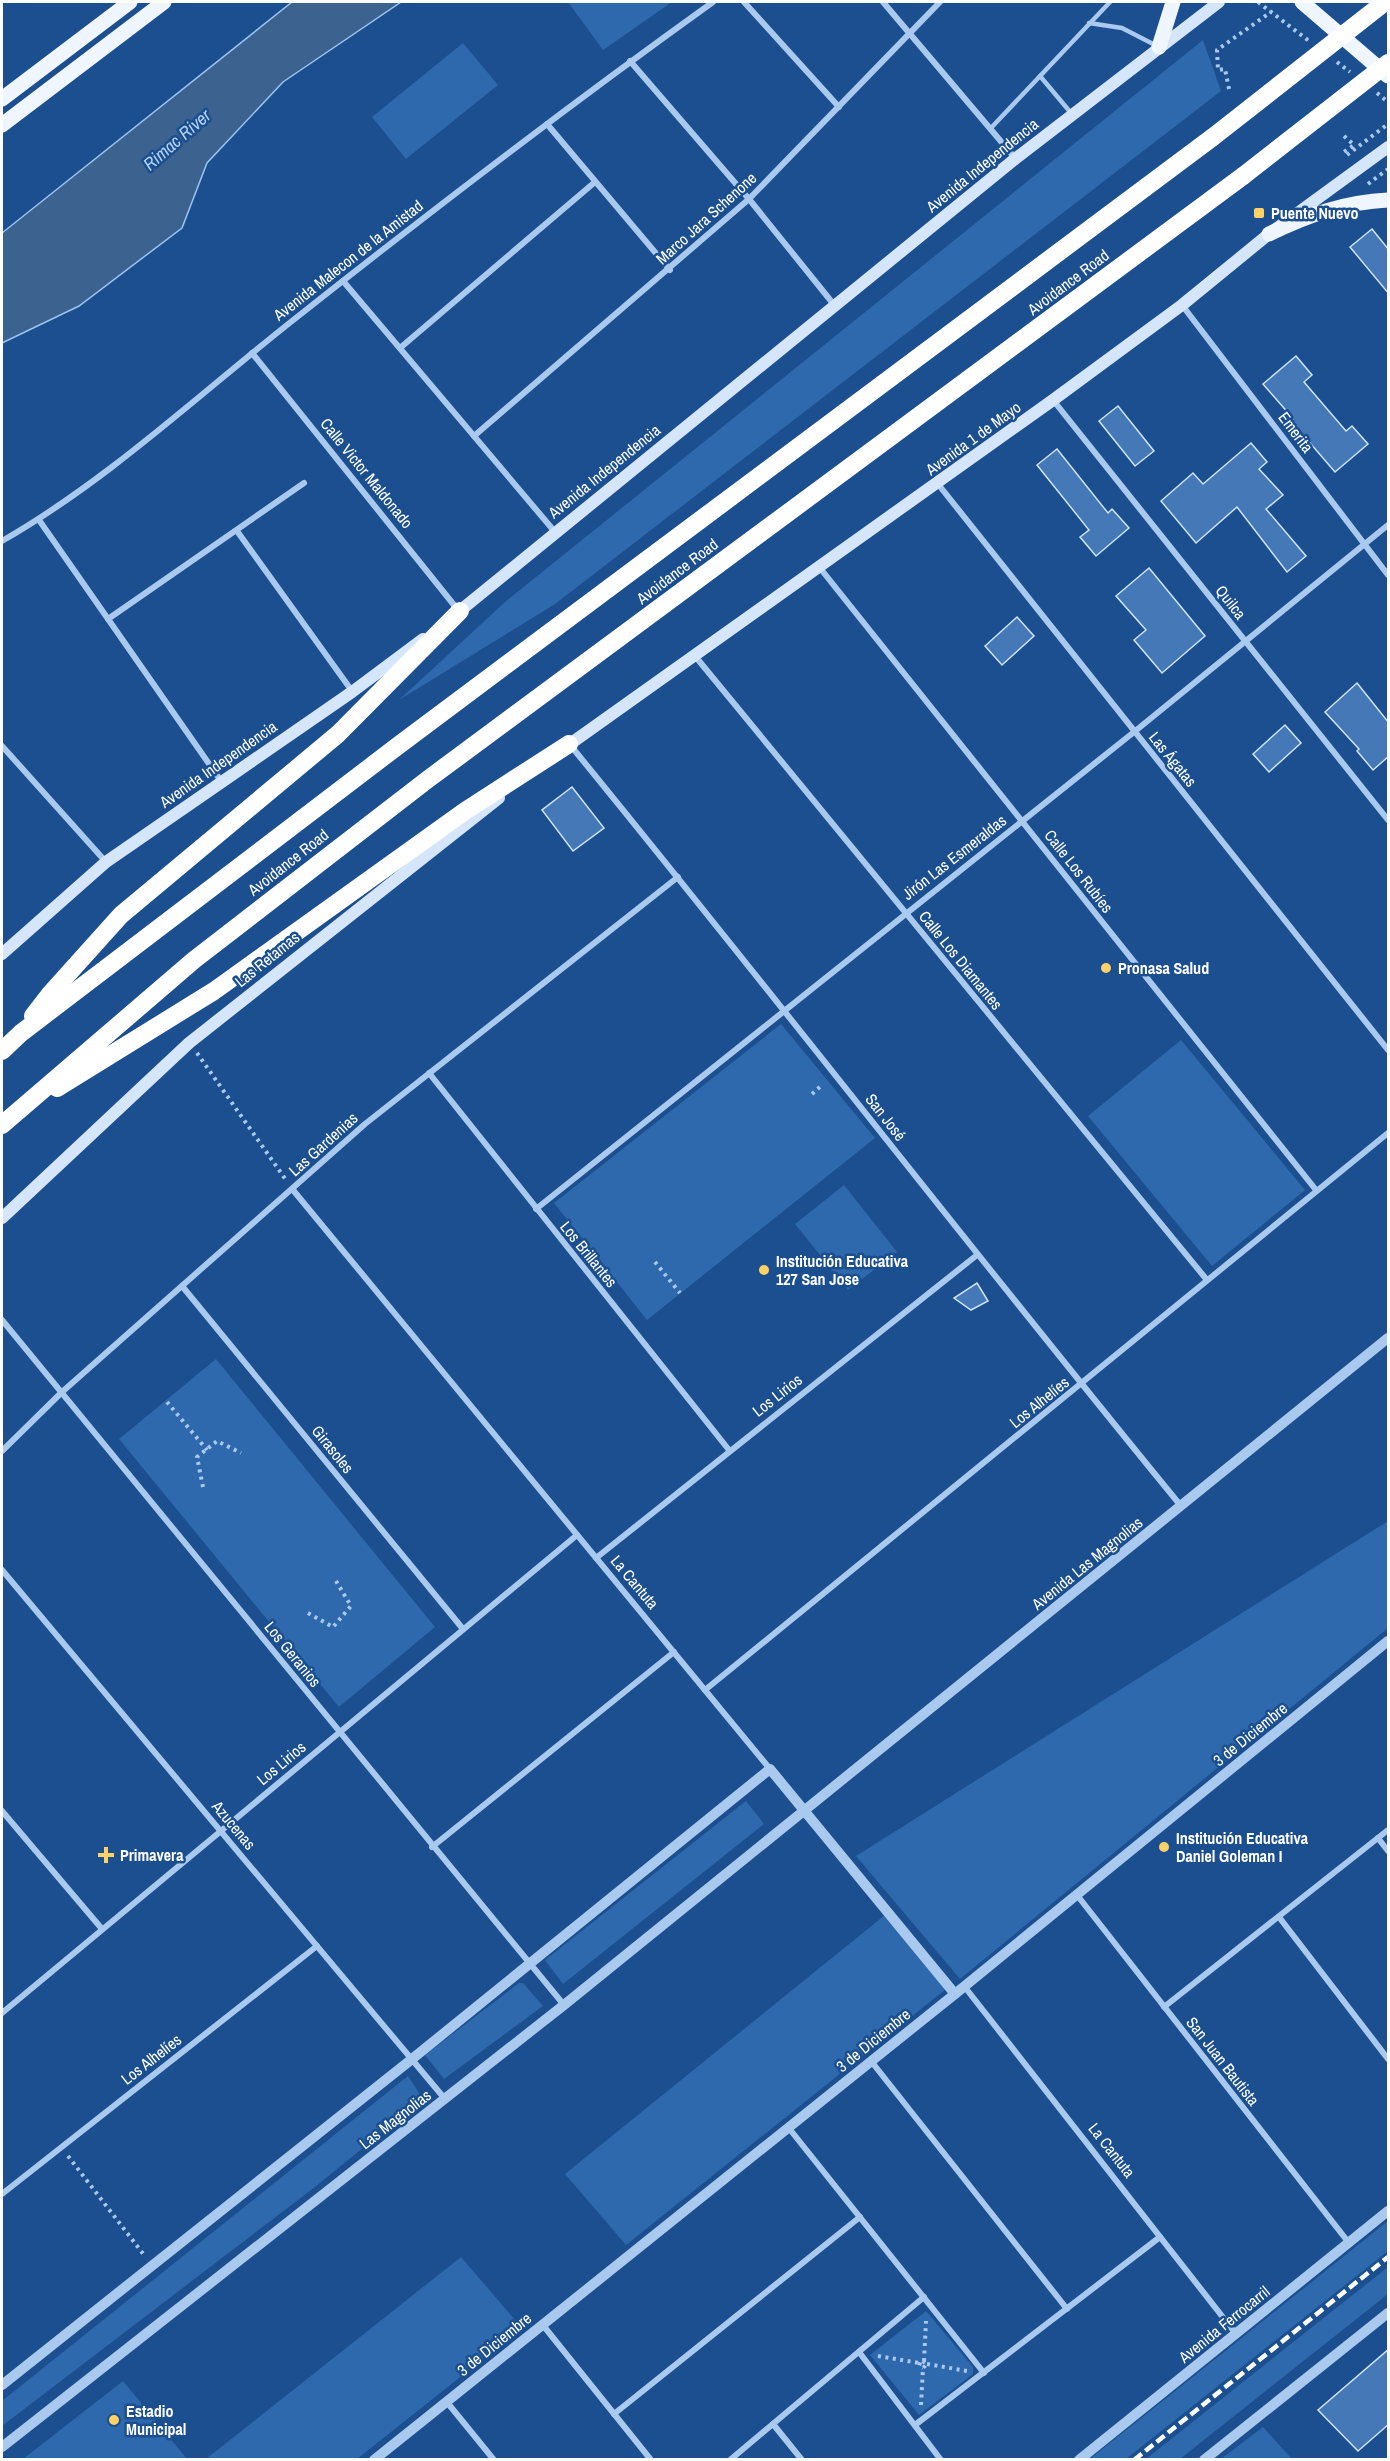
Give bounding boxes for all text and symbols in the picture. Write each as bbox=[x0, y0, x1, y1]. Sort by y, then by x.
water label: Rimac River bbox=[138, 103, 217, 176]
street label: Avenida Independencia bbox=[921, 112, 1043, 218]
street label: Marco Jara Schenone bbox=[651, 167, 761, 269]
street label: Avenida Malecon de la Amistad bbox=[268, 195, 427, 326]
place label: Puente Nuevo bbox=[1271, 202, 1359, 224]
marker: Puente Nuevo bbox=[1252, 206, 1266, 220]
street label: Avoidance Road bbox=[1022, 244, 1113, 321]
street label: Avenida 1 de Mayo bbox=[920, 396, 1025, 481]
street label: Emerita bbox=[1273, 407, 1319, 458]
street label: Calle Victor Maldonado bbox=[316, 413, 418, 533]
street label: Avenida Independencia bbox=[543, 418, 665, 524]
street label: Avoidance Road bbox=[631, 533, 722, 610]
street label: Quilca bbox=[1211, 580, 1252, 624]
street label: Avenida Independencia bbox=[154, 715, 282, 813]
street label: Las Ágatas bbox=[1144, 727, 1202, 791]
street label: Jirón Las Esmeraldas bbox=[897, 809, 1011, 905]
street label: Avoidance Road bbox=[242, 824, 333, 901]
street label: Calle Los Rubíes bbox=[1040, 825, 1118, 917]
street label: Calle Los Diamantes bbox=[914, 906, 1008, 1014]
street label: Las Retamas bbox=[230, 926, 304, 992]
place label: Pronasa Salud bbox=[1118, 957, 1209, 979]
marker: Pronasa Salud bbox=[1099, 961, 1113, 975]
street label: San José bbox=[860, 1089, 912, 1145]
street label: Las Gardenias bbox=[284, 1107, 362, 1181]
street label: Los Brillantes bbox=[555, 1216, 623, 1292]
place label: Institución Educativa 127 San Jose bbox=[776, 1250, 909, 1290]
marker: Institución Educativa 127 San Jose bbox=[757, 1263, 771, 1277]
street label: Los Lirios bbox=[748, 1369, 806, 1421]
street label: Los Alhelíes bbox=[1005, 1371, 1073, 1433]
street label: Girasoles bbox=[307, 1420, 359, 1478]
street label: Avenida Las Magnolias bbox=[1026, 1511, 1147, 1615]
street label: La Cantuta bbox=[606, 1550, 665, 1614]
street label: Los Geranios bbox=[260, 1616, 326, 1692]
street label: 3 de Diciembre bbox=[1208, 1697, 1292, 1771]
street label: Los Lirios bbox=[252, 1736, 310, 1790]
street label: Azucenas bbox=[206, 1795, 261, 1854]
place label: Institución Educativa Daniel Goleman I bbox=[1176, 1827, 1309, 1867]
marker: Institución Educativa Daniel Goleman I bbox=[1157, 1840, 1171, 1854]
place label: Primavera bbox=[120, 1844, 184, 1866]
marker: Primavera bbox=[97, 1846, 115, 1864]
street label: 3 de Diciembre bbox=[831, 2003, 915, 2077]
street label: San Juan Bautista bbox=[1181, 2012, 1265, 2111]
street label: Los Alhelíes bbox=[116, 2029, 186, 2089]
street label: Las Magnolias bbox=[355, 2084, 435, 2154]
street label: La Cantuta bbox=[1084, 2118, 1141, 2183]
street label: Avenida Ferrocarril bbox=[1173, 2280, 1274, 2368]
street label: 3 de Diciembre bbox=[452, 2307, 536, 2381]
place label: Estadio Municipal bbox=[126, 2400, 187, 2440]
marker: Estadio Municipal bbox=[107, 2413, 121, 2427]

